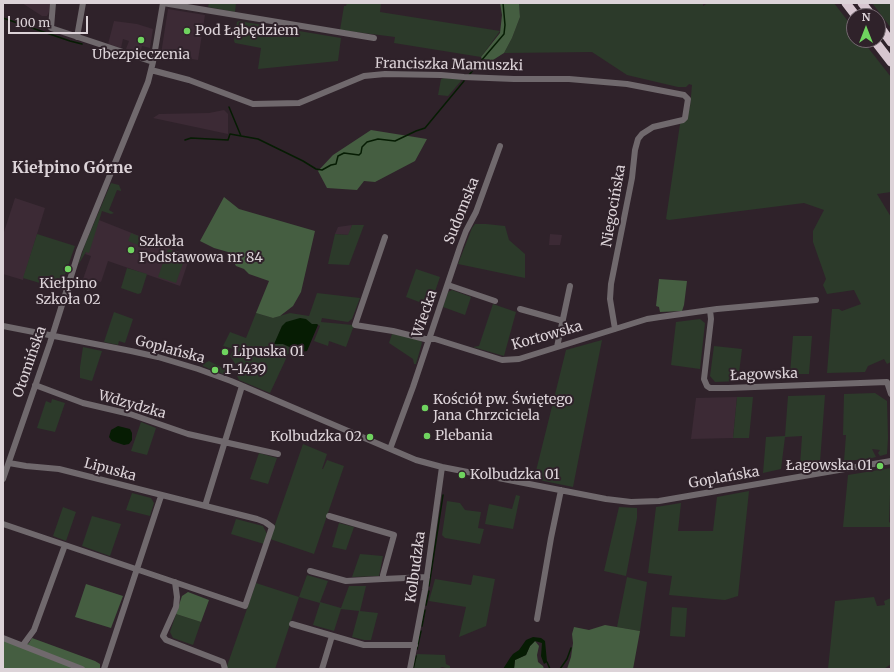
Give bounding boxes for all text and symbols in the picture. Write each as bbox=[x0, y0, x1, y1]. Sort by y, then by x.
scale bar bbox=[10, 8, 90, 34]
north arrow bbox=[846, 8, 886, 48]
text: N bbox=[862, 10, 870, 24]
text: 100 m bbox=[15, 15, 50, 30]
place label: Pod Łąbędziem bbox=[195, 23, 299, 39]
marker: Pod Łąbędziem bbox=[182, 26, 192, 36]
marker: Ubezpieczenia bbox=[136, 35, 146, 45]
place label: Ubezpieczenia bbox=[92, 47, 190, 63]
street label: Franciszka Mamuszki bbox=[375, 55, 523, 75]
district label: Kiełpino Górne bbox=[12, 158, 132, 178]
street label: Niegocińska bbox=[598, 164, 630, 248]
street label: Sudomska bbox=[441, 175, 483, 247]
place label: Szkoła Podstawowa nr 84 bbox=[139, 234, 263, 266]
marker: Szkoła Podstawowa nr 84 bbox=[126, 245, 136, 255]
marker: Kiełpino Szkoła 02 bbox=[63, 264, 73, 274]
place label: Kiełpino Szkoła 02 bbox=[35, 276, 101, 308]
street label: Wiecka bbox=[409, 288, 441, 340]
street label: Kortowska bbox=[510, 318, 584, 354]
street label: Otomińska bbox=[10, 324, 50, 400]
street label: Goplańska bbox=[133, 333, 207, 367]
place label: Lipuska 01 bbox=[233, 344, 304, 360]
marker: Lipuska 01 bbox=[220, 347, 230, 357]
place label: T-1439 bbox=[223, 362, 266, 378]
marker: T-1439 bbox=[210, 365, 220, 375]
street label: Łagowska bbox=[730, 365, 798, 385]
street label: Wdzydzka bbox=[96, 387, 168, 423]
place label: Kościół pw. Świętego Jana Chrzciciela bbox=[433, 392, 573, 424]
marker: Kościół pw. Świętego Jana Chrzciciela bbox=[420, 403, 430, 413]
place label: Plebania bbox=[435, 428, 493, 444]
place label: Kolbudzka 02 bbox=[270, 429, 362, 445]
marker: Plebania bbox=[422, 431, 432, 441]
marker: Kolbudzka 02 bbox=[365, 432, 375, 442]
street label: Lipuska bbox=[82, 455, 138, 485]
place label: Łagowska 01 bbox=[786, 458, 872, 474]
marker: Łagowska 01 bbox=[875, 461, 885, 471]
street label: Goplańska bbox=[687, 464, 761, 492]
place label: Kolbudzka 01 bbox=[470, 467, 560, 483]
marker: Kolbudzka 01 bbox=[457, 470, 467, 480]
street label: Kolbudzka bbox=[403, 530, 429, 604]

